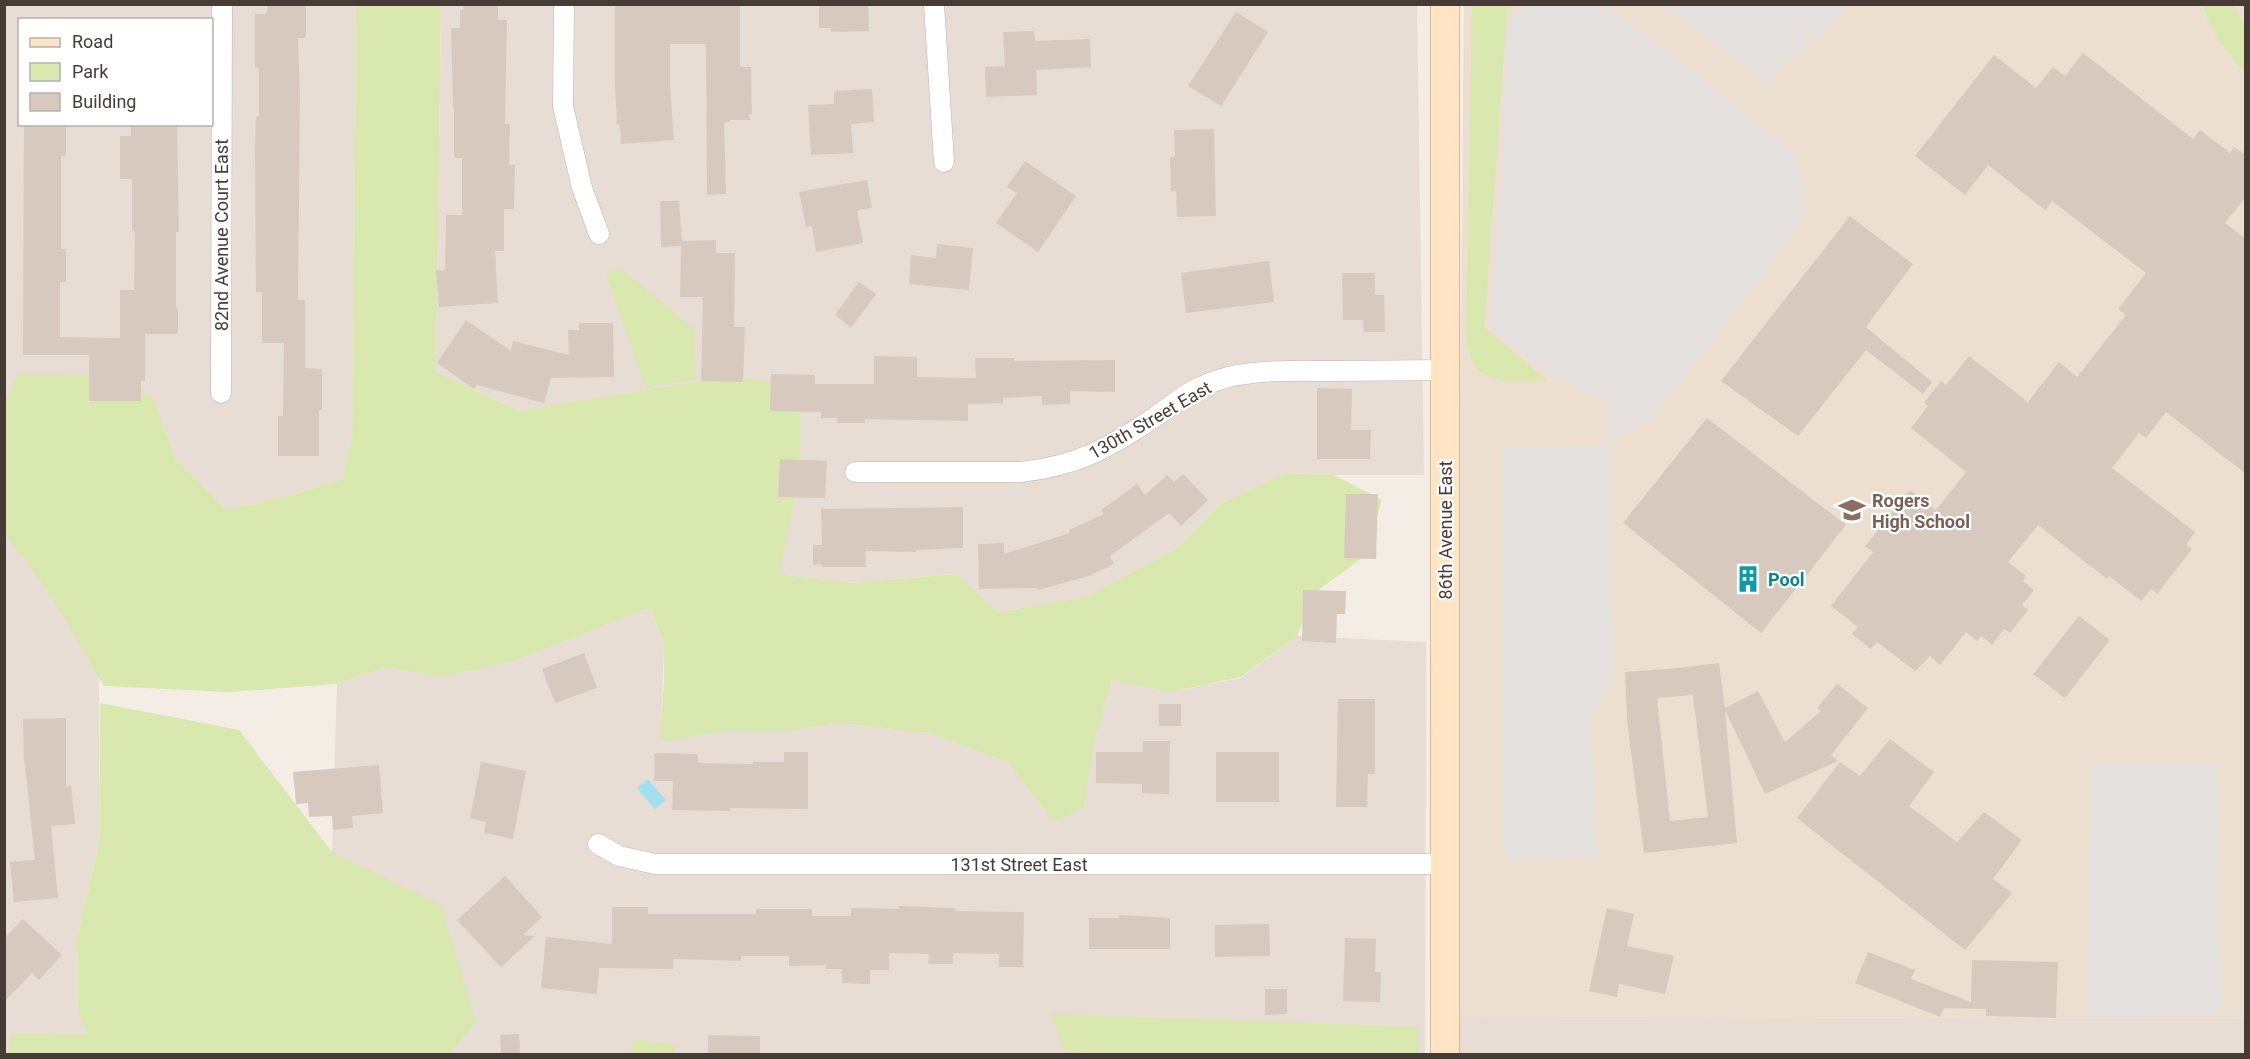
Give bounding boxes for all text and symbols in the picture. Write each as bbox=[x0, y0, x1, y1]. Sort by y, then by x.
legend bbox=[18, 18, 213, 126]
text: Road bbox=[72, 31, 113, 52]
text: Park bbox=[72, 61, 109, 82]
text: Building bbox=[72, 91, 136, 112]
street label: 82nd Avenue Court East bbox=[211, 139, 232, 331]
street label: 130th Street East bbox=[1085, 376, 1215, 464]
street label: 86th Avenue East bbox=[1435, 460, 1456, 600]
place label: Rogers High School bbox=[1872, 490, 1970, 532]
school or university icon: Rogers High School bbox=[1837, 495, 1867, 525]
building icon: Pool bbox=[1733, 564, 1763, 594]
place label: Pool bbox=[1768, 569, 1805, 590]
street label: 131st Street East bbox=[950, 854, 1088, 875]

